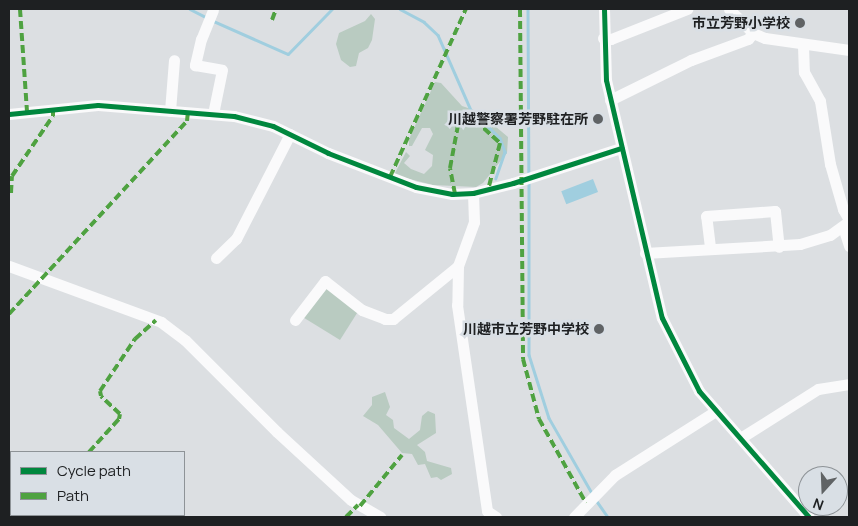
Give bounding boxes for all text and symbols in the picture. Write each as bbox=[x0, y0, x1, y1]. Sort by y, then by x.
place label: 市立芳野小学校 bbox=[692, 15, 790, 31]
marker: 市立芳野小学校 bbox=[794, 17, 806, 29]
place label: 川越警察署芳野駐在所 bbox=[448, 111, 588, 127]
marker: 川越警察署芳野駐在所 bbox=[592, 113, 604, 125]
place label: 川越市立芳野中学校 bbox=[463, 321, 589, 337]
marker: 川越市立芳野中学校 bbox=[593, 323, 605, 335]
legend bbox=[10, 451, 185, 516]
text: Cycle path bbox=[57, 460, 131, 481]
north arrow bbox=[798, 466, 848, 516]
text: Path bbox=[57, 485, 89, 506]
text: N bbox=[810, 494, 826, 515]

